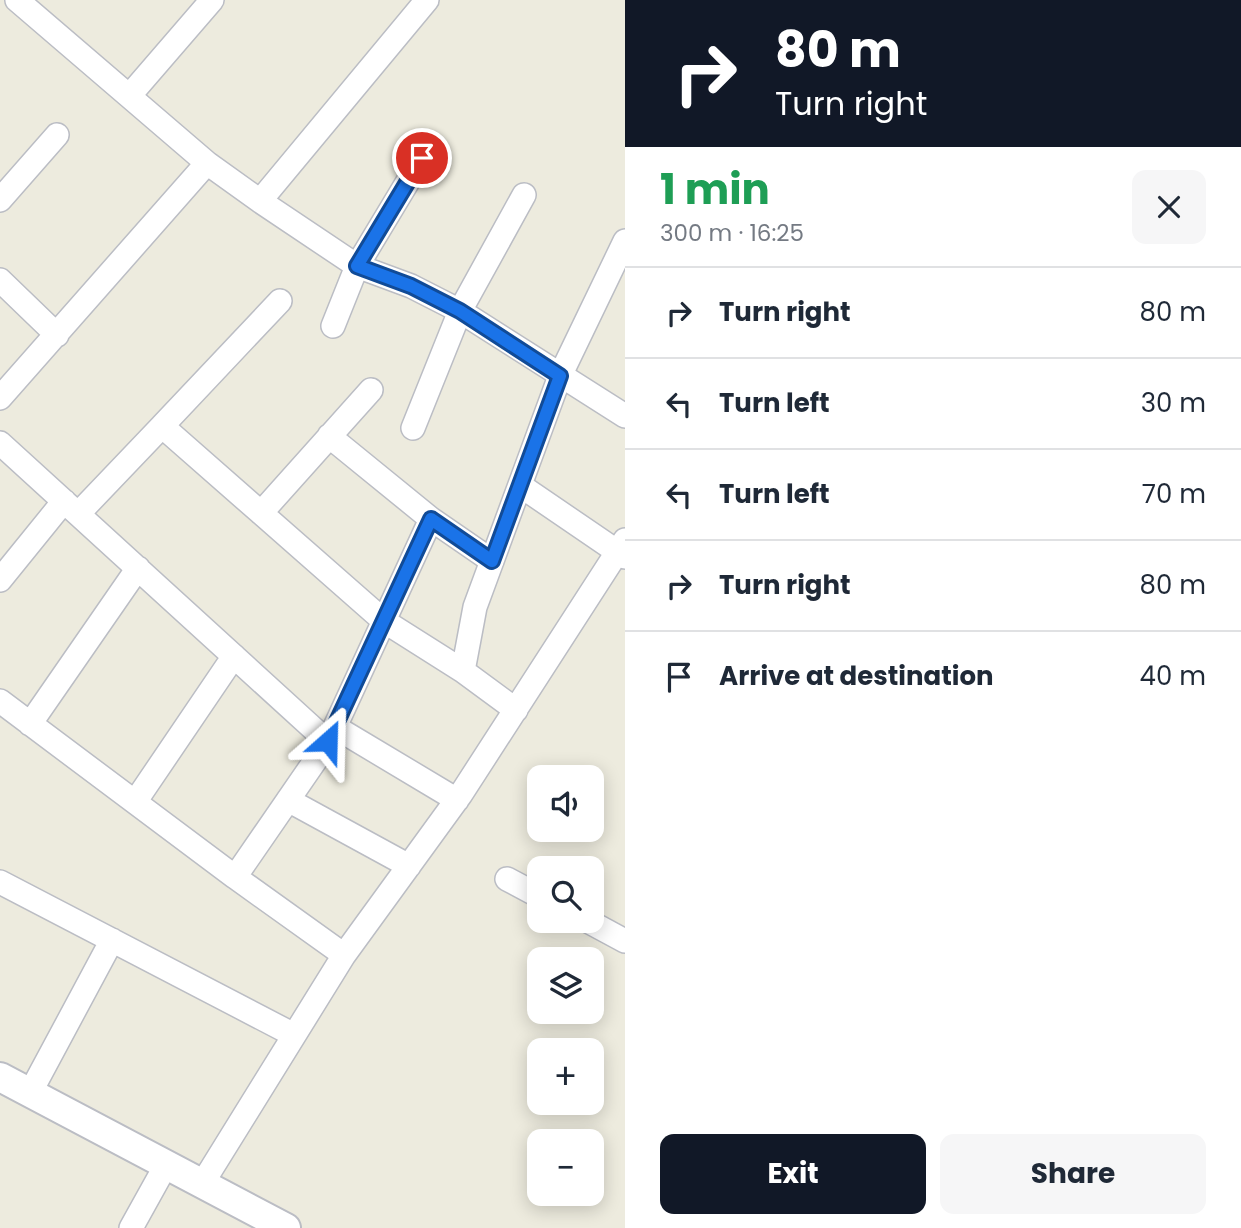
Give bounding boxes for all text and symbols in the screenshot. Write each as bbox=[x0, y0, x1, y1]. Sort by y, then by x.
text: 80 m bbox=[775, 16, 901, 84]
icon: right bbox=[660, 28, 751, 119]
text: Turn right bbox=[775, 81, 927, 126]
pin bbox=[392, 128, 452, 188]
icon: arrive bbox=[403, 139, 441, 177]
text: 1 min bbox=[660, 160, 770, 219]
button: close bbox=[1132, 170, 1206, 244]
text: 300 m · 16:25 bbox=[660, 217, 804, 249]
icon: right bbox=[660, 294, 698, 332]
text: Turn right bbox=[719, 294, 851, 330]
text: 80 m bbox=[1140, 294, 1206, 330]
icon: left bbox=[660, 385, 698, 423]
text: Turn left bbox=[719, 385, 830, 421]
text: 30 m bbox=[1141, 385, 1206, 421]
icon: left bbox=[660, 476, 698, 514]
text: Turn left bbox=[719, 476, 830, 512]
text: 70 m bbox=[1142, 476, 1206, 512]
icon: right bbox=[660, 567, 698, 605]
text: Turn right bbox=[719, 567, 851, 603]
text: 80 m bbox=[1140, 567, 1206, 603]
icon: arrive bbox=[660, 658, 698, 696]
text: Arrive at destination bbox=[719, 658, 994, 694]
text: 40 m bbox=[1140, 658, 1206, 694]
position arrow bbox=[291, 704, 365, 778]
map controls bbox=[527, 765, 604, 1206]
button: sound bbox=[527, 765, 604, 842]
button: search bbox=[527, 856, 604, 933]
button: layers bbox=[527, 947, 604, 1024]
button: + bbox=[527, 1038, 604, 1115]
button: − bbox=[527, 1129, 604, 1206]
button: Exit bbox=[660, 1134, 926, 1214]
button: Share bbox=[940, 1134, 1206, 1214]

